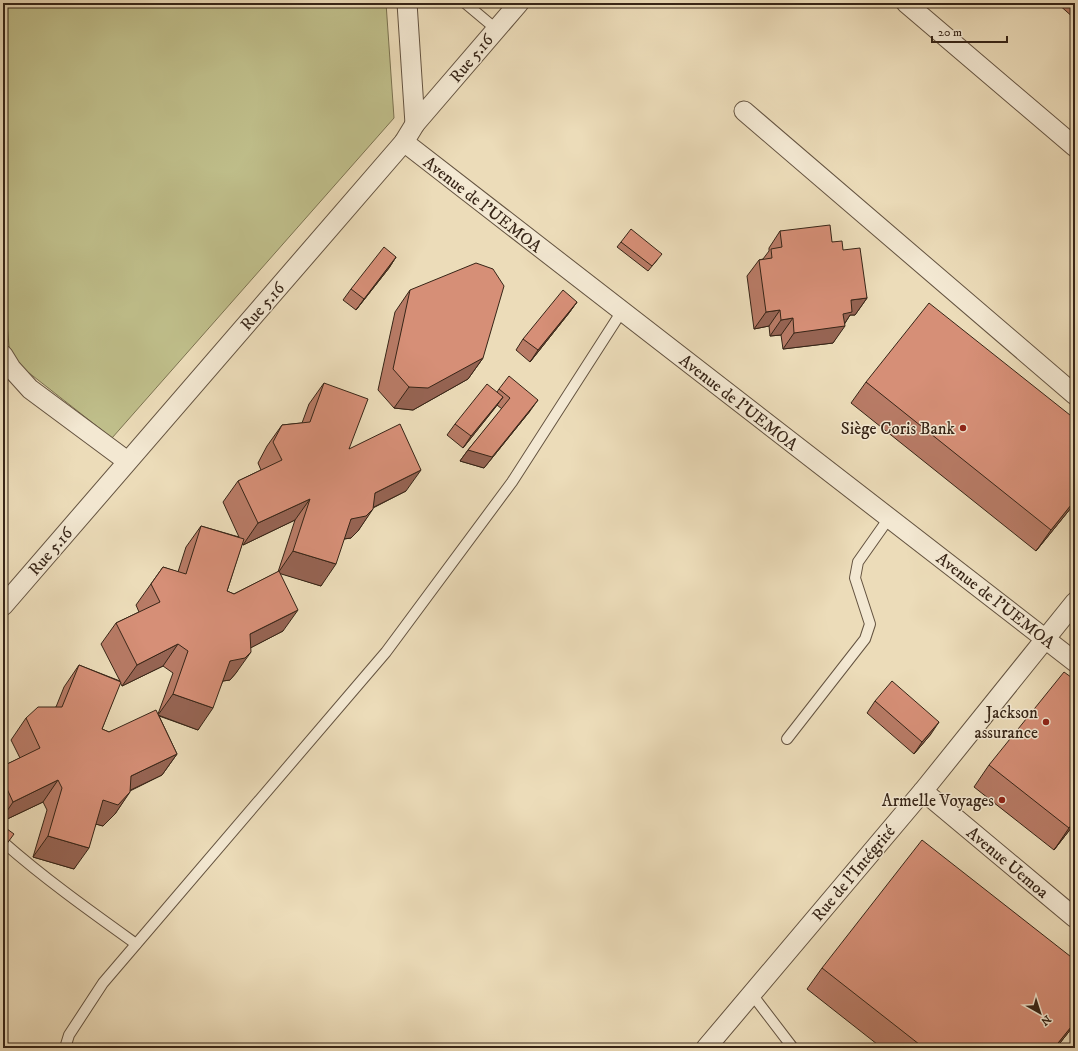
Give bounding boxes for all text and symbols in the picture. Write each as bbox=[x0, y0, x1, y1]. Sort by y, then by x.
scale bar bbox=[932, 18, 1007, 44]
text: 20 m bbox=[938, 25, 962, 40]
street label: Rue 5.16 bbox=[445, 29, 499, 88]
street label: Avenue de l'UEMOA bbox=[419, 152, 546, 258]
street label: Rue 5.16 bbox=[236, 277, 291, 335]
street label: Avenue de l'UEMOA bbox=[675, 350, 802, 456]
place label: Siège Coris Bank bbox=[841, 418, 956, 440]
marker: Siège Coris Bank bbox=[958, 423, 968, 433]
street label: Rue 5.16 bbox=[24, 522, 79, 580]
street label: Avenue de l'UEMOA bbox=[932, 548, 1059, 654]
place label: Jackson assurance bbox=[974, 702, 1038, 744]
marker: Jackson assurance bbox=[1041, 717, 1051, 727]
place label: Armelle Voyages bbox=[882, 790, 994, 812]
marker: Armelle Voyages bbox=[997, 795, 1007, 805]
street label: Rue de l'Intégrité bbox=[807, 821, 900, 926]
street label: Avenue Uemoa bbox=[962, 822, 1054, 904]
north arrow bbox=[1020, 993, 1060, 1033]
text: N bbox=[1038, 1012, 1054, 1028]

